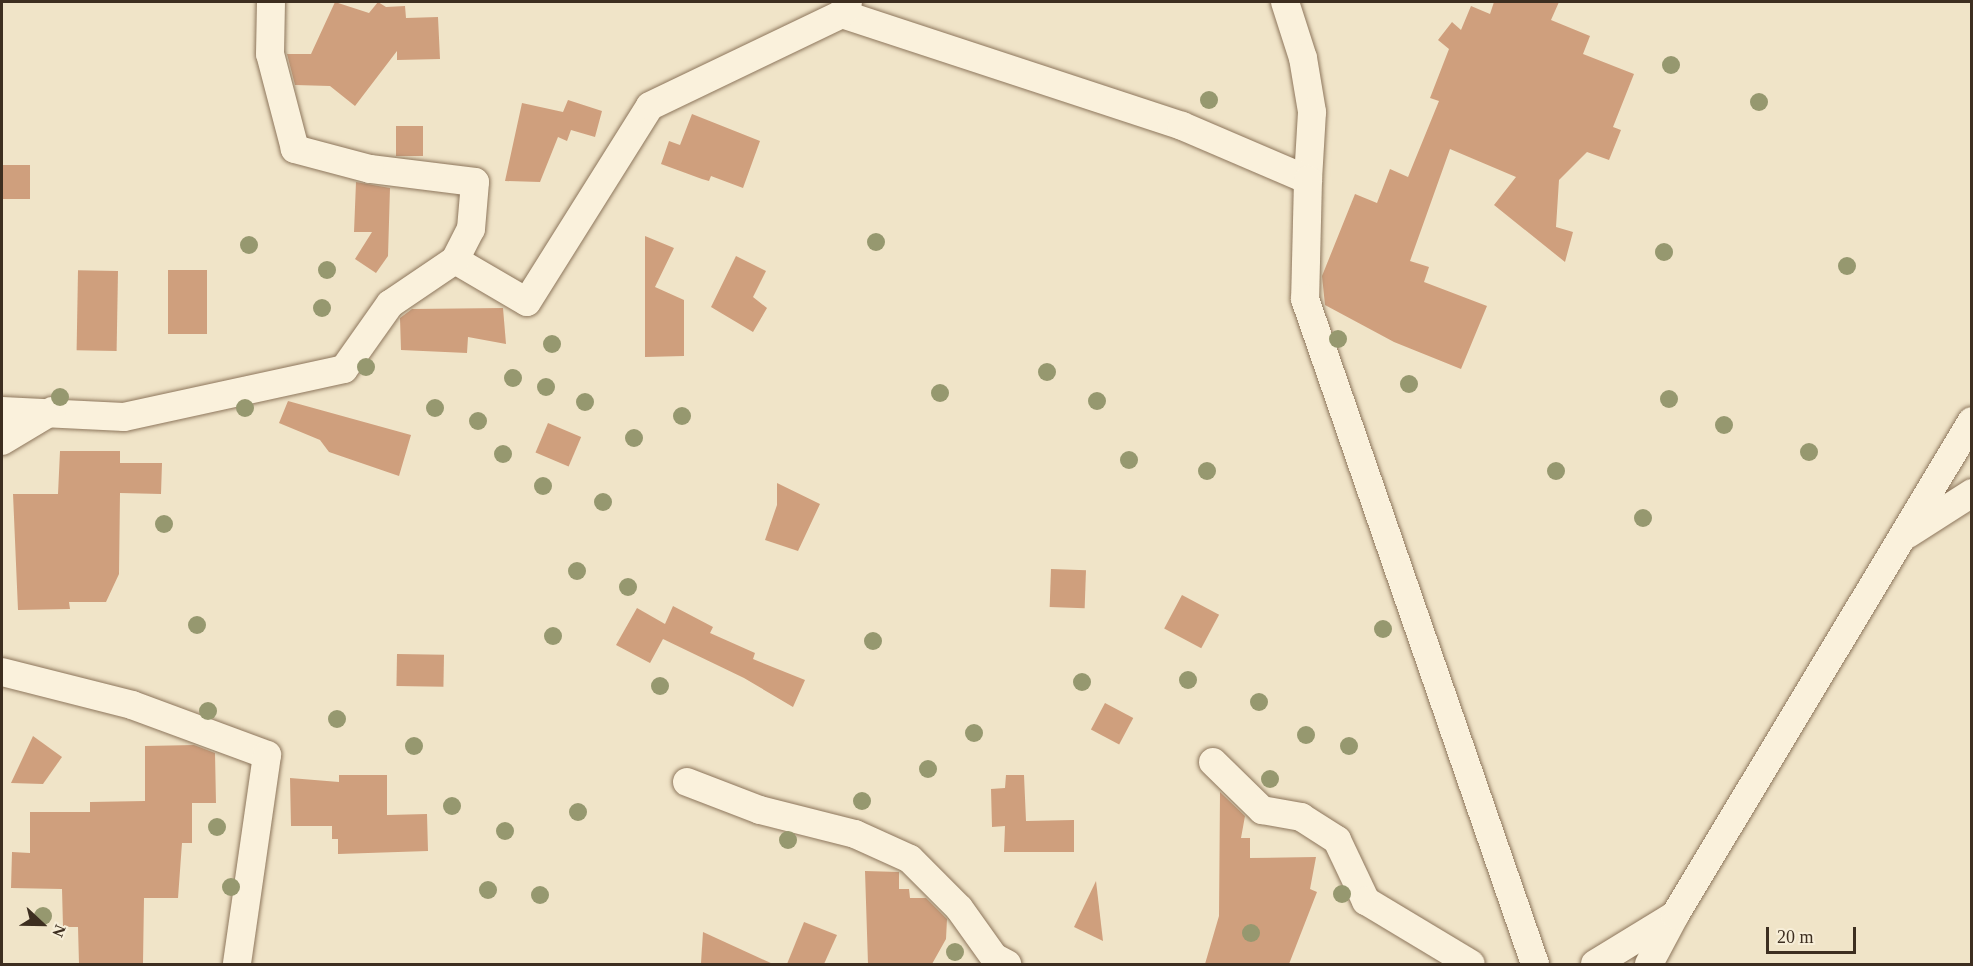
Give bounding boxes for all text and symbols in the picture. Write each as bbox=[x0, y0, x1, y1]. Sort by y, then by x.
north arrow bbox=[12, 894, 72, 954]
scale bar bbox=[1769, 915, 1859, 953]
text: N bbox=[49, 922, 69, 939]
text: 20 m bbox=[1777, 927, 1814, 947]

